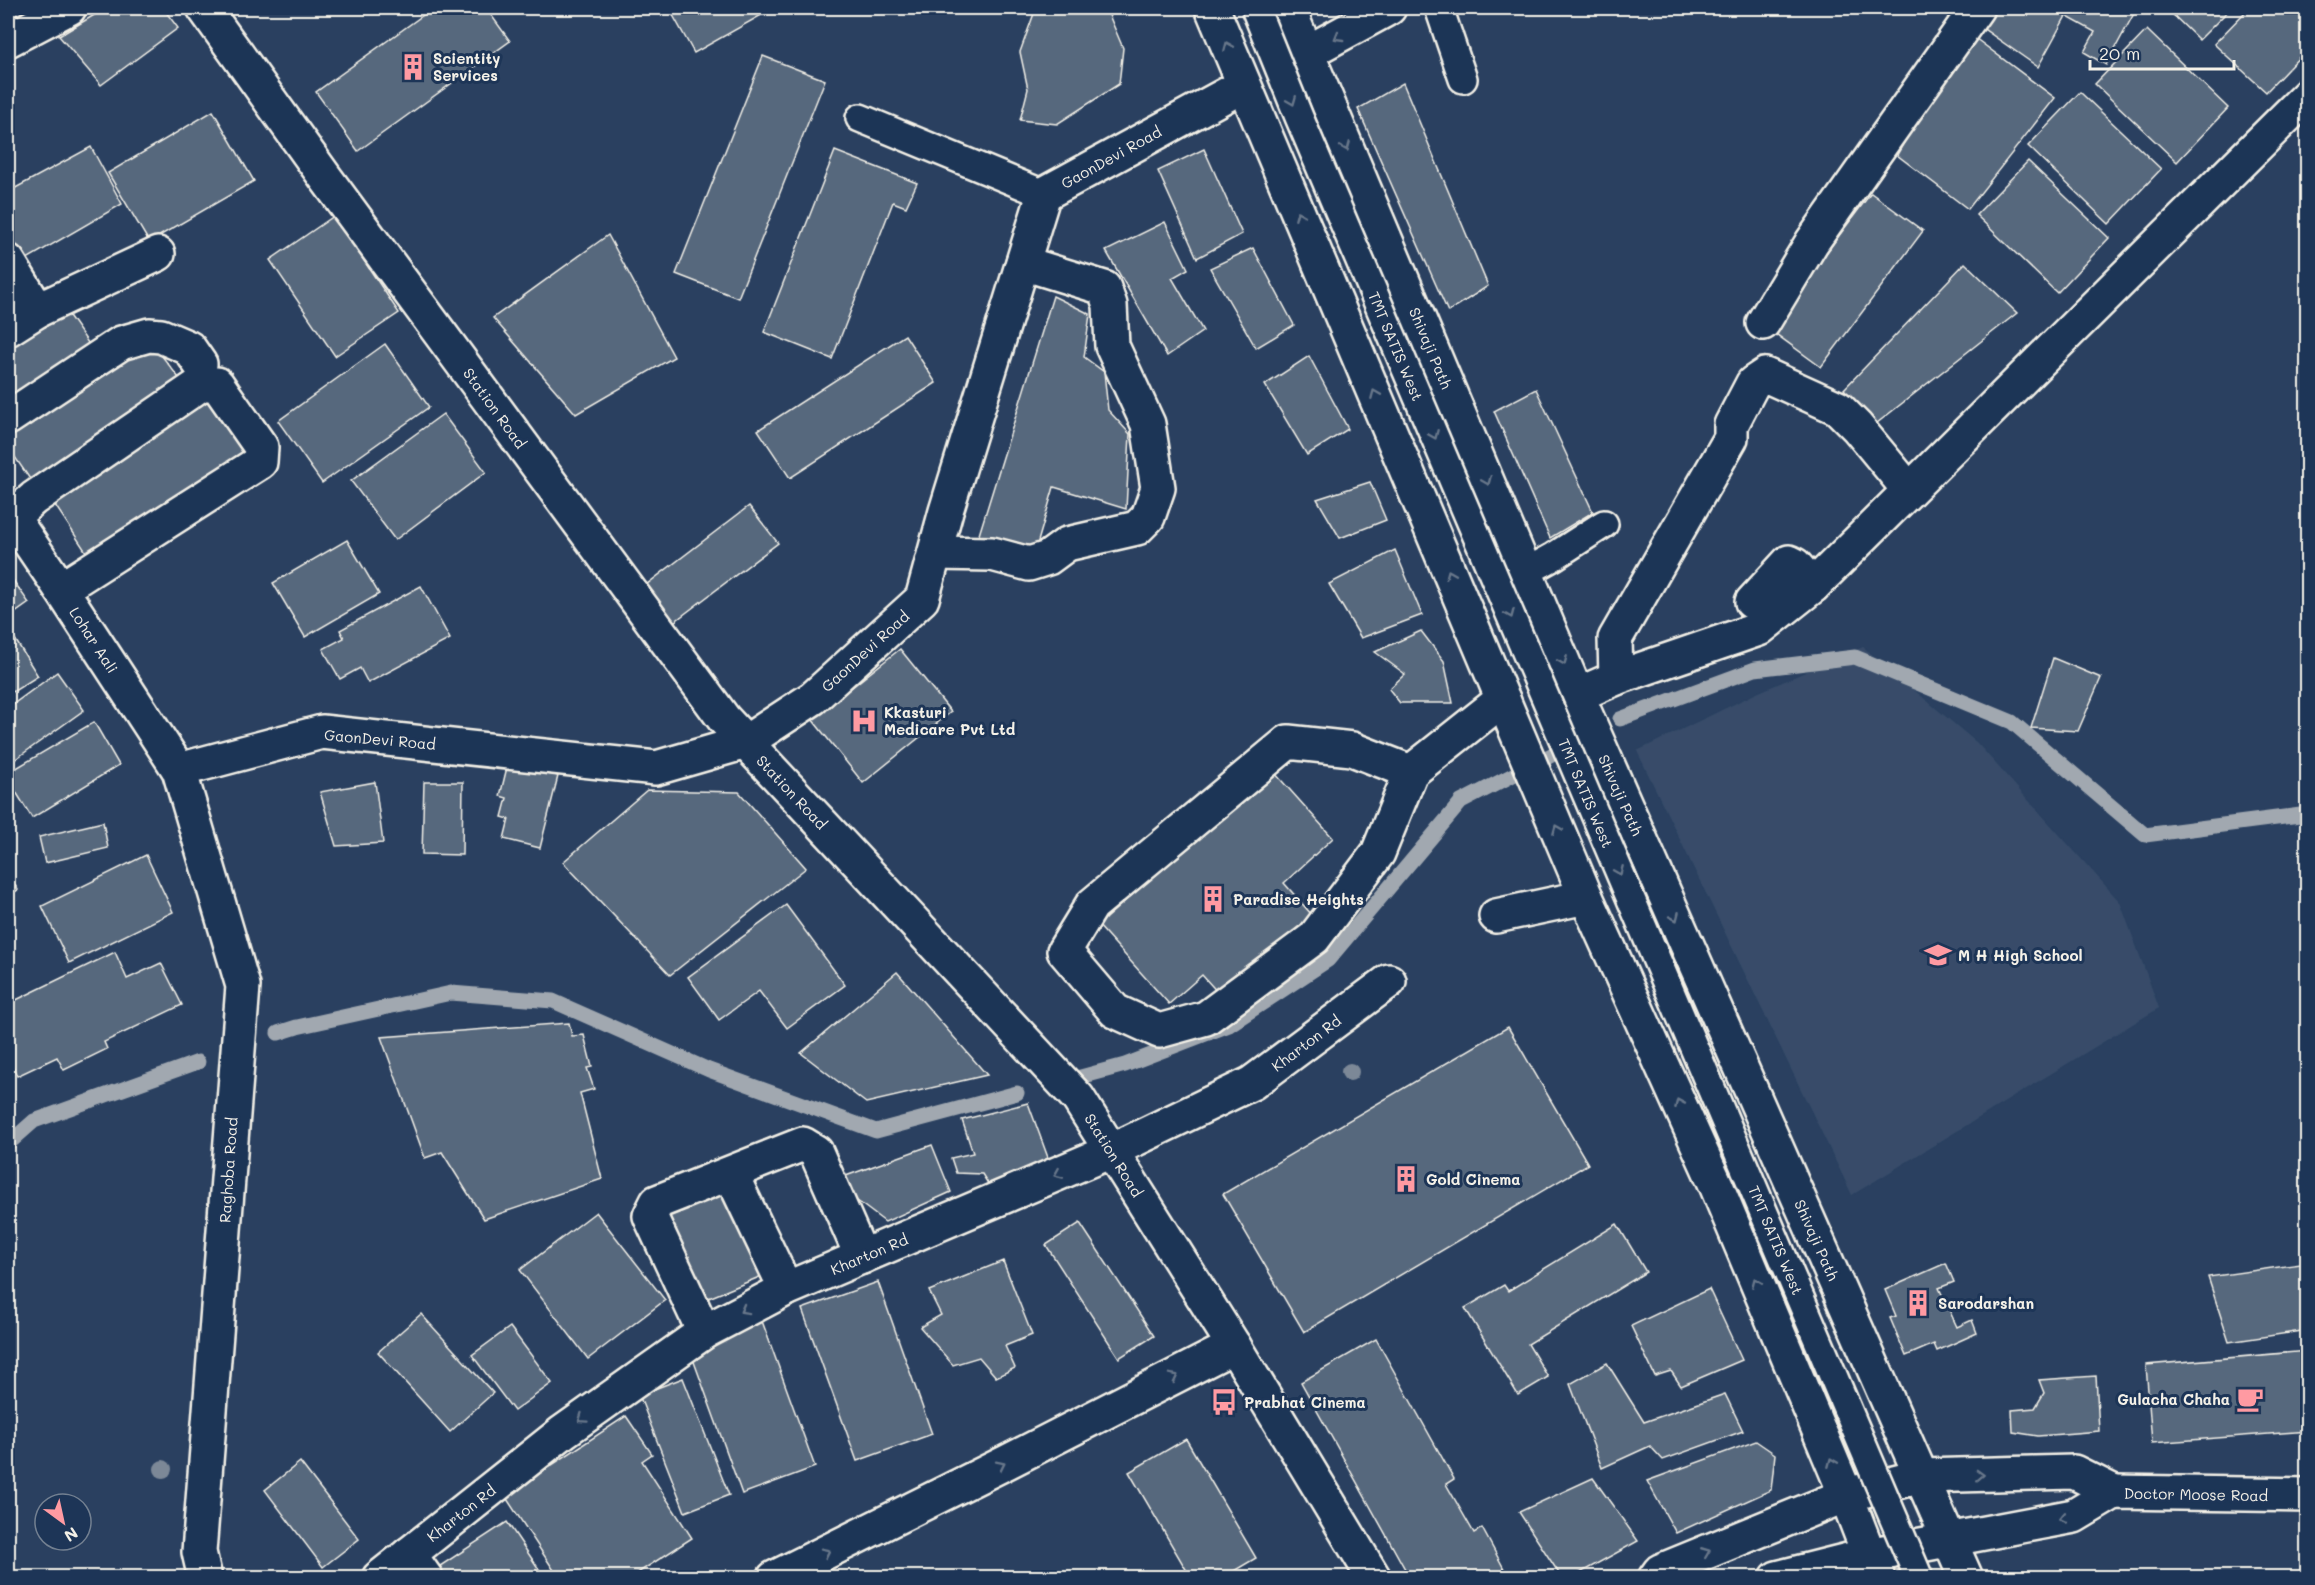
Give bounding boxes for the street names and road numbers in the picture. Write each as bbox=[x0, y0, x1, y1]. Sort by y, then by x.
street label: GaonDevi Road bbox=[1057, 121, 1165, 193]
street label: TMT SATIS West bbox=[1364, 288, 1428, 404]
street label: Shivaji Path bbox=[1405, 304, 1457, 392]
street label: Station Road bbox=[459, 364, 531, 452]
street label: Lohar Aali bbox=[65, 603, 123, 677]
street label: GaonDevi Road bbox=[817, 606, 913, 696]
street label: GaonDevi Road bbox=[323, 724, 437, 754]
street label: TMT SATIS West bbox=[1554, 735, 1618, 851]
street label: Station Road bbox=[752, 750, 832, 834]
street label: Shivaji Path bbox=[1594, 751, 1648, 839]
street label: Kharton Rd bbox=[1267, 1010, 1345, 1076]
street label: Station Road bbox=[1080, 1109, 1148, 1201]
street label: Raghoba Road bbox=[214, 1116, 242, 1224]
street label: TMT SATIS West bbox=[1744, 1182, 1808, 1298]
street label: Shivaji Path bbox=[1790, 1196, 1844, 1284]
street label: Kharton Rd bbox=[827, 1229, 911, 1279]
street label: Kharton Rd bbox=[422, 1480, 500, 1546]
street label: Doctor Moose Road bbox=[2124, 1483, 2268, 1505]

